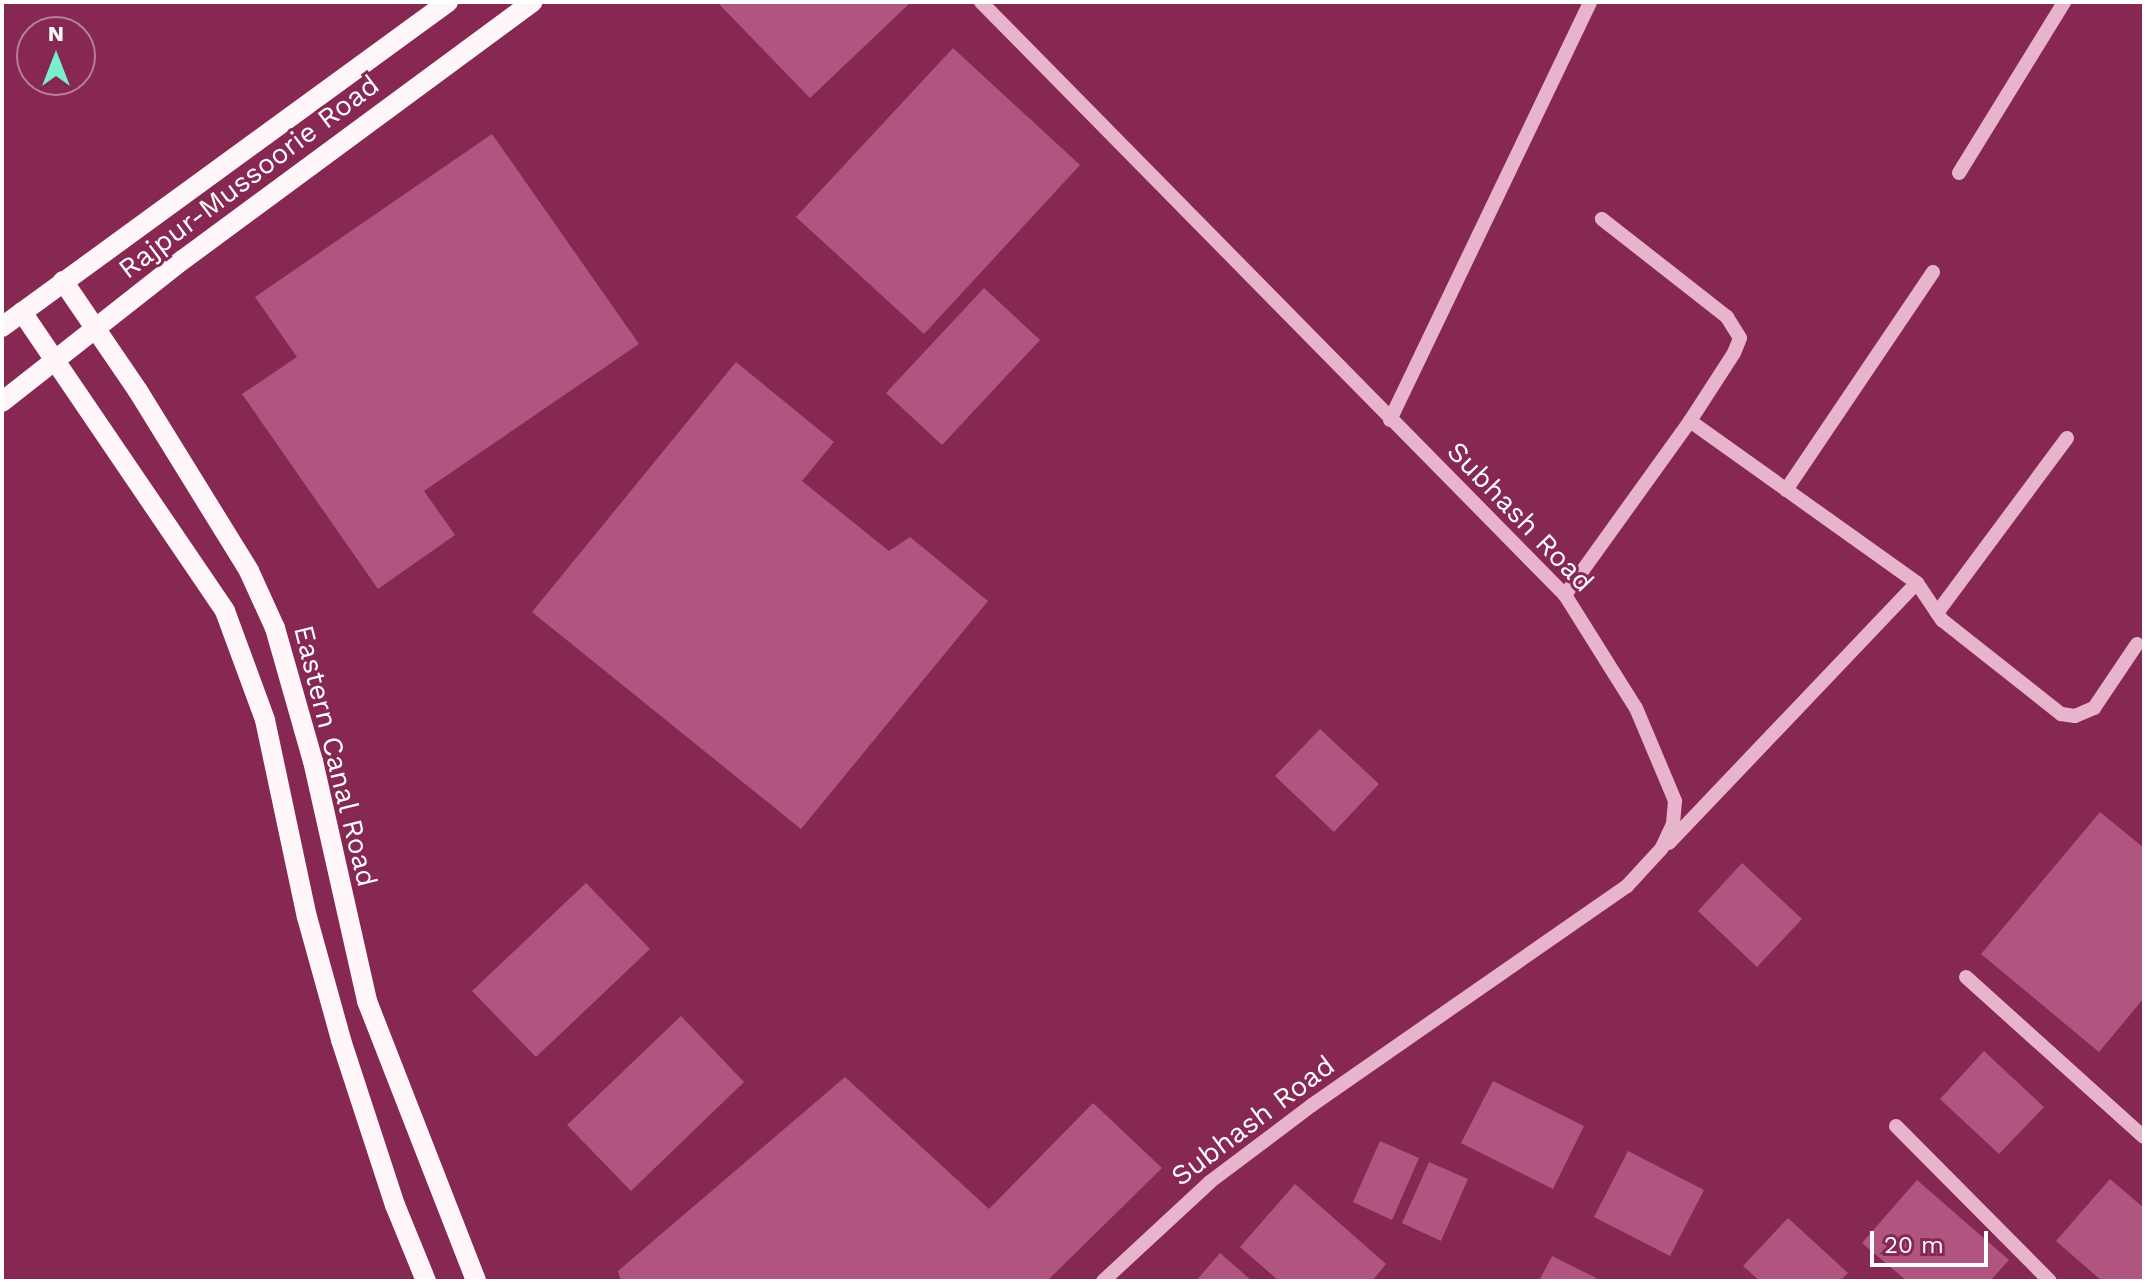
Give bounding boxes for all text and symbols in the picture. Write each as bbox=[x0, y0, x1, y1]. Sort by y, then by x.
north arrow bbox=[16, 16, 96, 96]
text: N bbox=[48, 21, 64, 46]
street label: Rajpur-Mussoorie Road bbox=[112, 68, 386, 286]
street label: Subhash Road bbox=[1440, 435, 1600, 599]
street label: Eastern Canal Road bbox=[286, 621, 384, 891]
street label: Subhash Road bbox=[1165, 1049, 1341, 1193]
scale bar bbox=[1874, 1215, 1992, 1265]
text: 20 m bbox=[1884, 1231, 1944, 1259]

